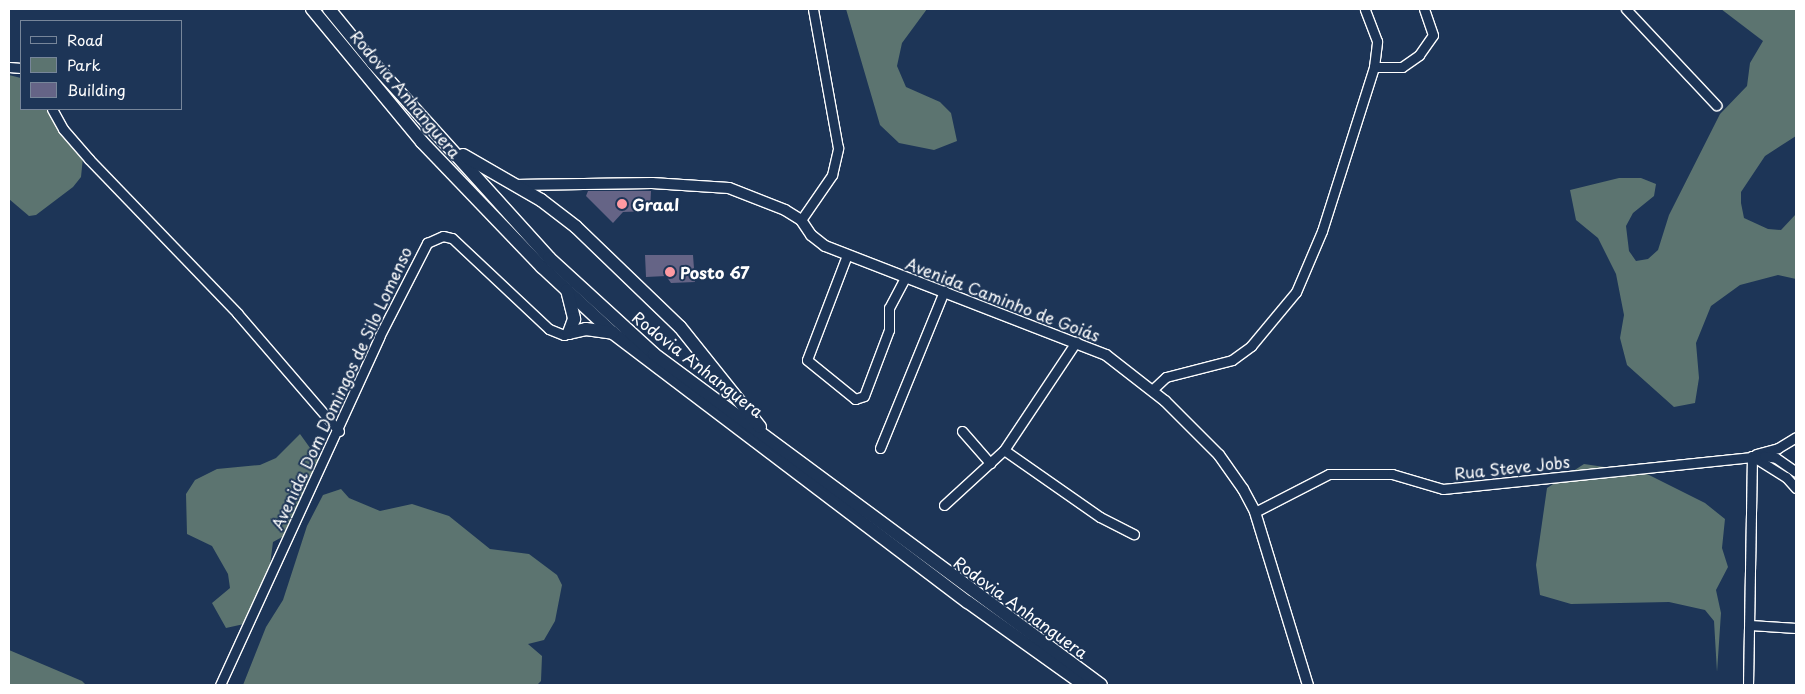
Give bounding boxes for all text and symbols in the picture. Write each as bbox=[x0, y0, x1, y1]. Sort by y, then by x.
legend bbox=[20, 20, 182, 110]
street label: Rodovia Anhanguera bbox=[347, 26, 465, 162]
text: Road bbox=[67, 28, 103, 51]
text: Park bbox=[67, 53, 101, 76]
text: Building bbox=[67, 78, 126, 101]
place label: Graal bbox=[632, 194, 679, 214]
marker: Graal bbox=[616, 198, 628, 210]
street label: Avenida Dom Domingos de Silo Lomenso bbox=[267, 243, 415, 533]
street label: Avenida Caminho de Goiás bbox=[903, 253, 1103, 345]
place label: Posto 67 bbox=[680, 262, 749, 282]
marker: Posto 67 bbox=[664, 266, 676, 278]
street label: Rodovia Anhanguera bbox=[629, 307, 767, 421]
street label: Rua Steve Jobs bbox=[1453, 451, 1571, 483]
street label: Rodovia Anhanguera bbox=[950, 552, 1092, 662]

